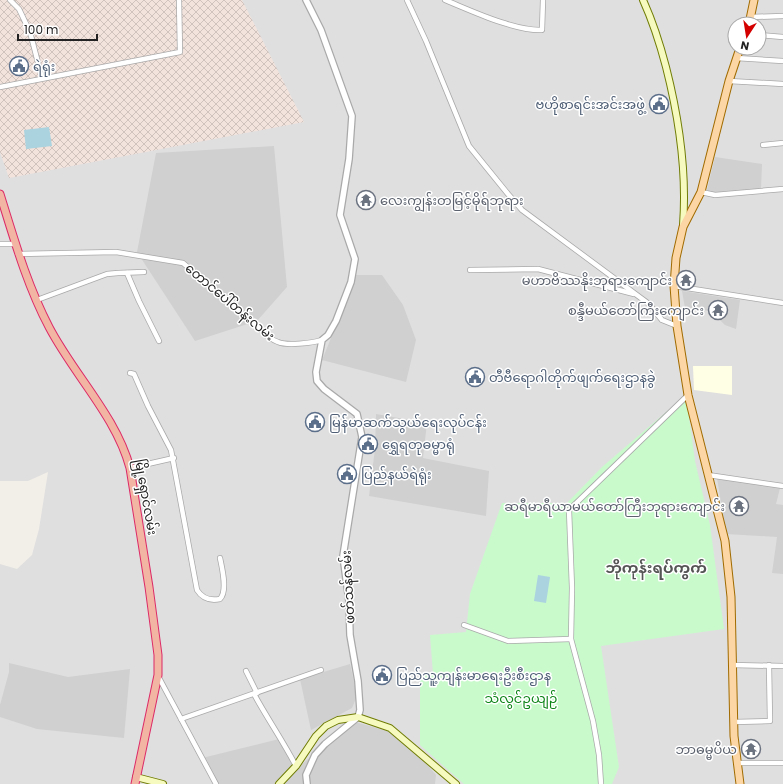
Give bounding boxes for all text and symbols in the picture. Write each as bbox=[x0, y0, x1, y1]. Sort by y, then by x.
scale bar bbox=[18, 16, 97, 42]
north arrow bbox=[727, 16, 767, 56]
text: 100 m bbox=[24, 21, 58, 38]
text: N bbox=[739, 37, 751, 54]
public building icon: ရဲရုံး bbox=[8, 55, 30, 77]
place label: ရဲရုံး bbox=[33, 57, 55, 77]
public building icon: ဗဟိုစာရင်းအင်းအဖွဲ့ bbox=[648, 93, 670, 115]
place label: ဗဟိုစာရင်းအင်းအဖွဲ့ bbox=[536, 95, 647, 115]
temple icon: လေးကျွန်းတမြင့်မိုရ်ဘုရား bbox=[355, 189, 377, 211]
place label: လေးကျွန်းတမြင့်မိုရ်ဘုရား bbox=[380, 191, 524, 212]
street label: တောင်ပေါ်တန်းလမ်း bbox=[180, 259, 279, 346]
temple icon: မဟာဗိဿနိုးဘုရားကျောင်း bbox=[675, 269, 697, 291]
place label: မဟာဗိဿနိုးဘုရားကျောင်း bbox=[522, 271, 672, 291]
temple icon: စန္ဒီမယ်တော်ကြီးကျောင်း bbox=[707, 299, 729, 321]
place label: စန္ဒီမယ်တော်ကြီးကျောင်း bbox=[568, 301, 704, 321]
public building icon: တီဗီရောဂါတိုက်ဖျက်ရေးဌာနခွဲ bbox=[464, 366, 486, 388]
place label: တီဗီရောဂါတိုက်ဖျက်ရေးဌာနခွဲ bbox=[489, 368, 656, 388]
public building icon: မြန်မာဆက်သွယ်ရေးလုပ်ငန်း bbox=[304, 411, 326, 433]
place label: မြန်မာဆက်သွယ်ရေးလုပ်ငန်း bbox=[329, 413, 487, 433]
public building icon: ရွှေရတုဓမ္မာရုံ bbox=[357, 433, 379, 455]
place label: ရွှေရတုဓမ္မာရုံ bbox=[382, 435, 455, 455]
street label: မြို့ရှောင်လမ်း bbox=[129, 457, 162, 537]
public building icon: ပြည်နယ်ရဲရုံး bbox=[336, 463, 358, 485]
place label: ပြည်နယ်ရဲရုံး bbox=[361, 465, 432, 485]
temple icon: ဆရီမာရီယာမယ်တော်ကြီးဘုရားကျောင်း bbox=[728, 495, 750, 517]
place label: ဆရီမာရီယာမယ်တော်ကြီးဘုရားကျောင်း bbox=[504, 497, 725, 517]
street label: ဖတ်သန်လမ်း bbox=[337, 550, 360, 624]
district label: ဘိုကုန်းရပ်ကွက် bbox=[605, 557, 707, 580]
public building icon: ပြည်သူ့ကျန်းမာရေးဦးစီးဌာန bbox=[371, 664, 393, 686]
place label: ပြည်သူ့ကျန်းမာရေးဦးစီးဌာန bbox=[396, 666, 551, 686]
park label: သံလွင်ဥယျဉ် bbox=[485, 689, 557, 709]
temple icon: ဘာဓမ္မပိယ bbox=[740, 738, 762, 760]
place label: ဘာဓမ္မပိယ bbox=[675, 740, 737, 760]

